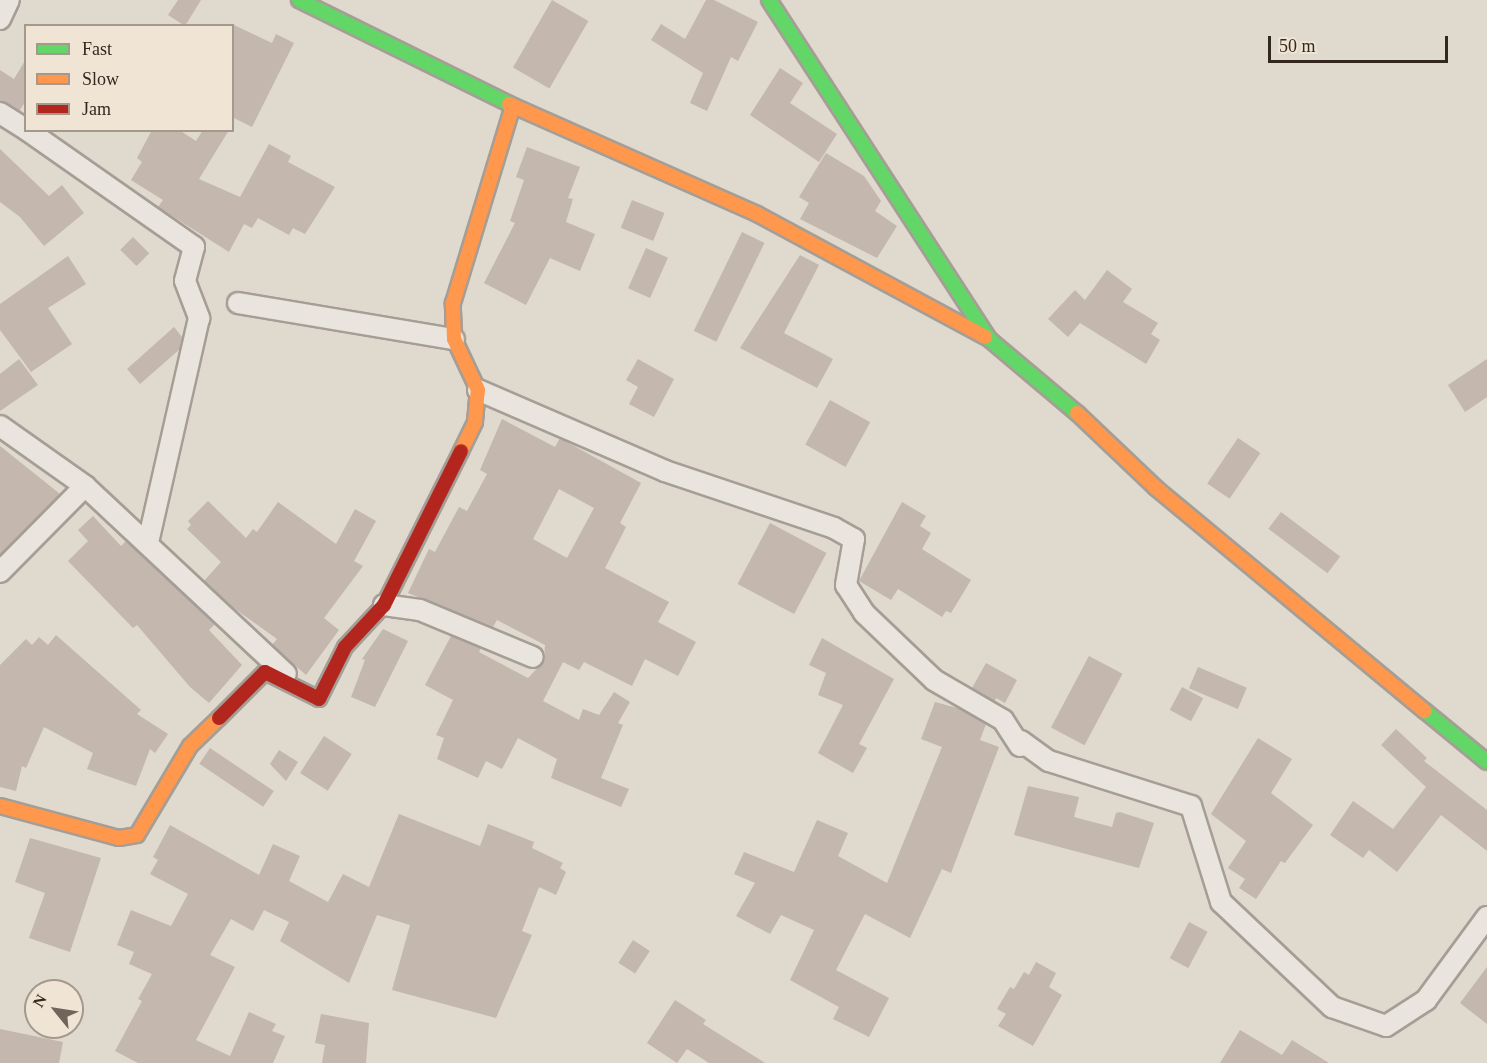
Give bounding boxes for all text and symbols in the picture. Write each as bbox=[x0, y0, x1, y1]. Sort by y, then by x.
legend bbox=[24, 24, 234, 132]
scale bar bbox=[1271, 24, 1451, 62]
text: 50 m bbox=[1279, 36, 1316, 56]
text: Fast bbox=[82, 39, 112, 59]
text: Slow bbox=[82, 69, 119, 89]
text: Jam bbox=[82, 99, 111, 119]
north arrow bbox=[24, 979, 84, 1039]
text: N bbox=[29, 991, 50, 1010]

